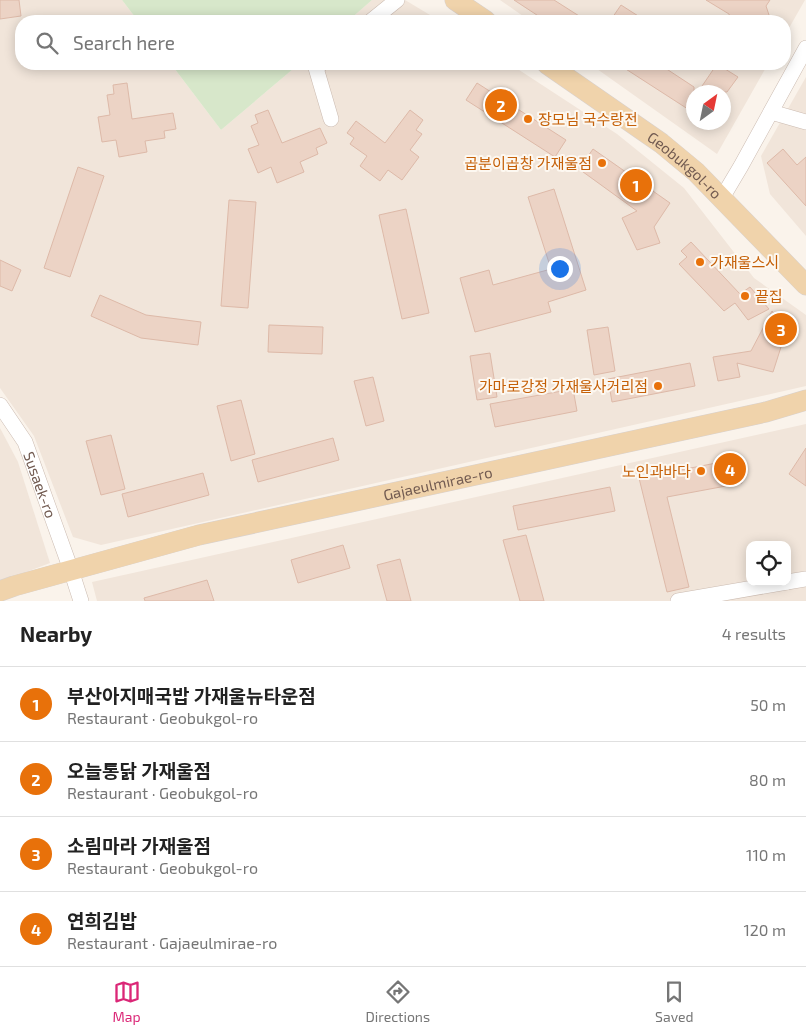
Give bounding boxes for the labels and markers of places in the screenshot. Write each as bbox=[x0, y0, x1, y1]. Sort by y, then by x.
pin: 2 bbox=[485, 86, 517, 124]
place label: 장모님 국수랑전 bbox=[538, 110, 638, 128]
marker: 장모님 국수랑전 bbox=[522, 113, 534, 125]
place label: 곱분이곱창 가재울점 bbox=[464, 154, 592, 172]
marker: 곱분이곱창 가재울점 bbox=[596, 157, 608, 169]
pin: 1 bbox=[620, 166, 652, 204]
place label: 가재울스시 bbox=[710, 253, 779, 271]
marker: 가재울스시 bbox=[694, 256, 706, 268]
place label: 끝집 bbox=[755, 287, 783, 305]
marker: 끝집 bbox=[739, 290, 751, 302]
pin: 3 bbox=[765, 310, 797, 348]
place label: 가마로강정 가재울사거리점 bbox=[479, 377, 648, 395]
marker: 가마로강정 가재울사거리점 bbox=[652, 380, 664, 392]
pin: 4 bbox=[714, 450, 746, 488]
place label: 노인과바다 bbox=[622, 462, 691, 480]
marker: 노인과바다 bbox=[695, 465, 707, 477]

